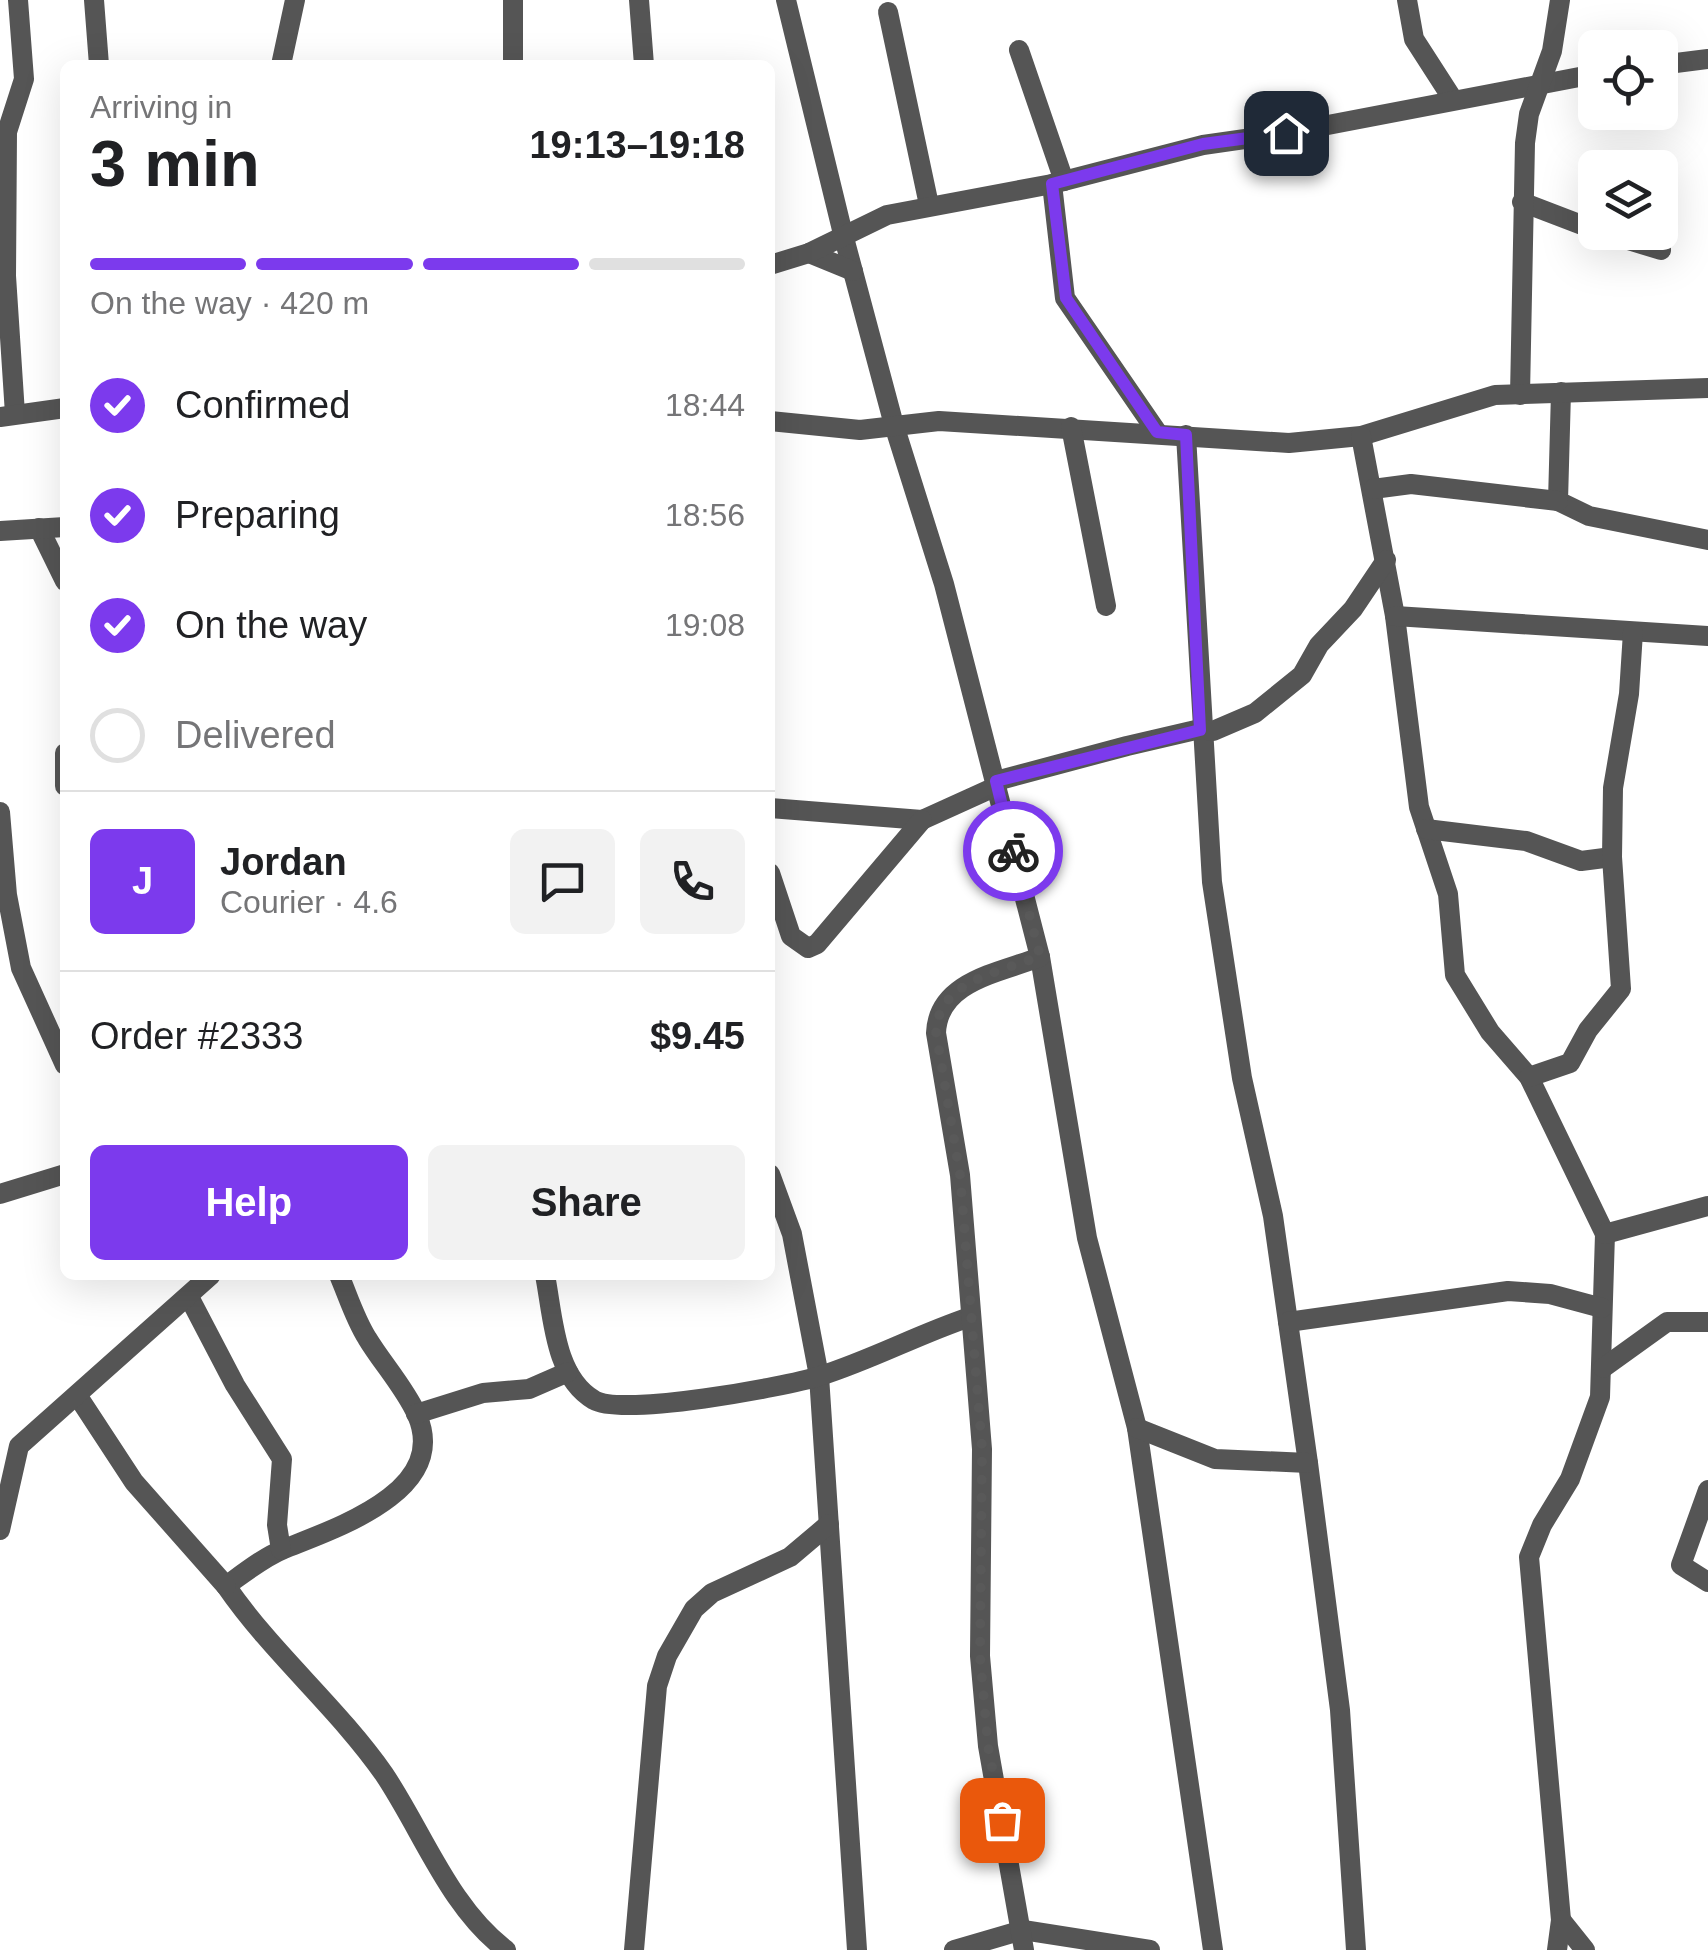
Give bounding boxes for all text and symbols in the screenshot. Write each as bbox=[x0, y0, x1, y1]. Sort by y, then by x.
map controls bbox=[1578, 30, 1678, 250]
button: locate bbox=[1578, 30, 1678, 130]
text: Arriving in bbox=[90, 89, 232, 125]
pin bbox=[1244, 91, 1329, 176]
icon: home bbox=[1259, 106, 1314, 161]
text: 19:13–19:18 bbox=[529, 124, 745, 166]
text: 3 min bbox=[90, 127, 260, 200]
button: layers bbox=[1578, 150, 1678, 250]
text: On the way · 420 m bbox=[90, 285, 369, 321]
icon: check bbox=[90, 378, 145, 433]
text: Confirmed bbox=[175, 384, 350, 426]
text: 18:44 bbox=[665, 387, 745, 423]
icon: check bbox=[90, 488, 145, 543]
text: Preparing bbox=[175, 494, 340, 536]
text: 18:56 bbox=[665, 497, 745, 533]
icon: check bbox=[90, 598, 145, 653]
text: On the way bbox=[175, 604, 367, 646]
text: 19:08 bbox=[665, 607, 745, 643]
text: Delivered bbox=[175, 714, 336, 756]
courier bbox=[963, 801, 1063, 901]
icon: bike bbox=[986, 824, 1041, 879]
button: chat bbox=[510, 829, 615, 934]
button: phone bbox=[640, 829, 745, 934]
text: Jordan bbox=[220, 841, 347, 883]
text: J bbox=[132, 860, 153, 902]
text: Courier · 4.6 bbox=[220, 884, 398, 920]
text: Order #2333 bbox=[90, 1015, 303, 1057]
text: $9.45 bbox=[650, 1015, 745, 1057]
button: Help bbox=[90, 1145, 408, 1260]
button: Share bbox=[428, 1145, 745, 1260]
pin bbox=[960, 1778, 1045, 1863]
icon: bag bbox=[975, 1793, 1030, 1848]

